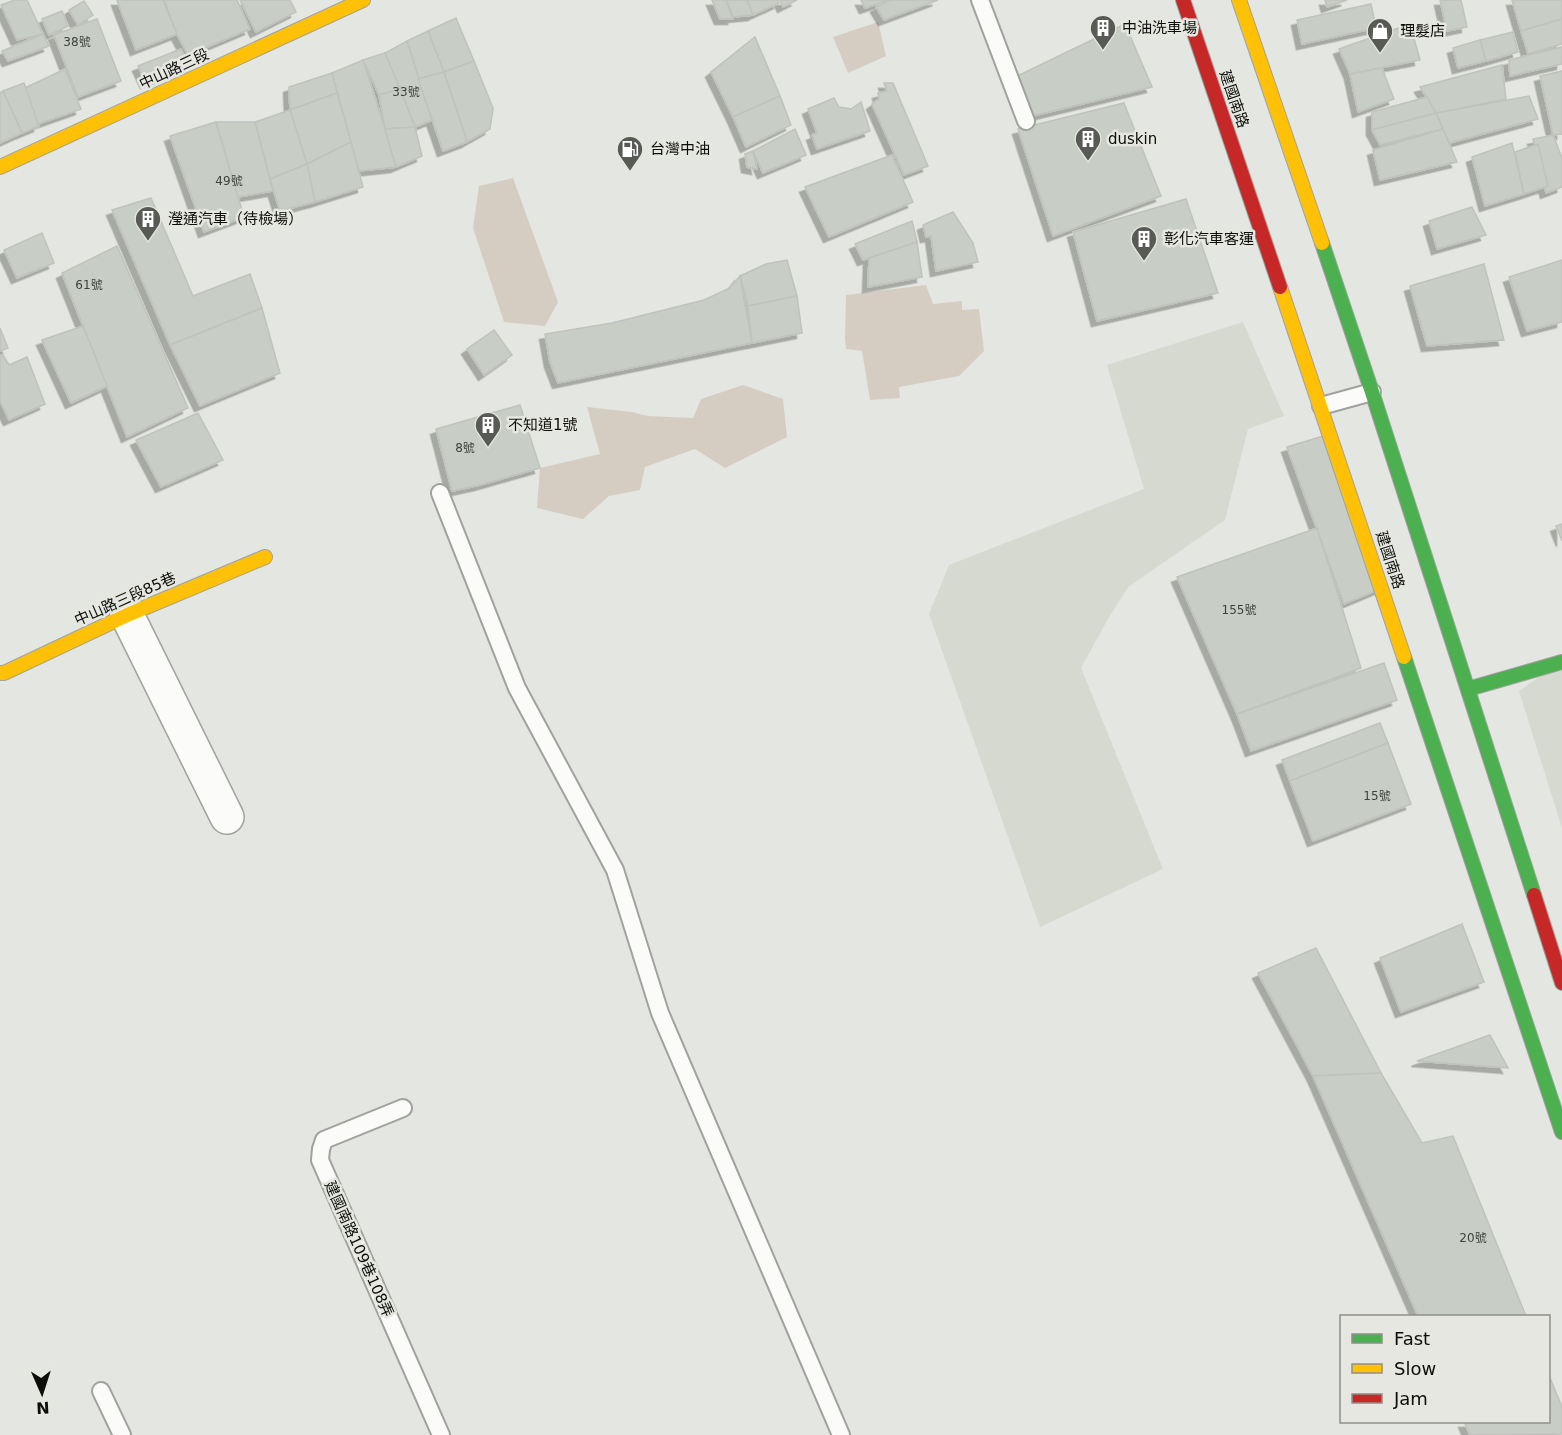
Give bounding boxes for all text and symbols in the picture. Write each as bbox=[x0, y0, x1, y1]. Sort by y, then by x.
building icon: 中油洗車場 bbox=[1088, 13, 1118, 51]
shop icon: 理髮店 bbox=[1365, 16, 1395, 54]
place label: 中油洗車場 bbox=[1122, 19, 1197, 37]
place label: 理髮店 bbox=[1400, 22, 1445, 40]
house number: 38號 bbox=[63, 35, 91, 49]
street label: 中山路三段 bbox=[136, 45, 212, 93]
street label: 建國南路 bbox=[1216, 68, 1252, 130]
house number: 33號 bbox=[392, 85, 420, 99]
building icon: duskin bbox=[1073, 124, 1103, 162]
place label: duskin bbox=[1108, 130, 1157, 148]
fuel station icon: 台灣中油 bbox=[615, 134, 645, 172]
place label: 台灣中油 bbox=[650, 140, 710, 158]
house number: 49號 bbox=[215, 174, 243, 188]
building icon: 瀅通汽車（待檢場） bbox=[133, 204, 163, 242]
place label: 瀅通汽車（待檢場） bbox=[168, 210, 303, 228]
building icon: 彰化汽車客運 bbox=[1129, 224, 1159, 262]
place label: 彰化汽車客運 bbox=[1164, 230, 1254, 248]
house number: 61號 bbox=[75, 278, 103, 292]
building icon: 不知道1號 bbox=[473, 410, 503, 448]
place label: 不知道1號 bbox=[508, 416, 578, 434]
house number: 8號 bbox=[455, 441, 475, 455]
street label: 建國南路 bbox=[1372, 529, 1408, 591]
street label: 中山路三段85巷 bbox=[72, 569, 178, 629]
house number: 155號 bbox=[1222, 603, 1256, 617]
house number: 15號 bbox=[1363, 789, 1391, 803]
street label: 建國南路109巷108弄 bbox=[321, 1178, 397, 1320]
house number: 20號 bbox=[1459, 1231, 1487, 1245]
legend bbox=[1340, 1315, 1550, 1423]
text: Fast bbox=[1394, 1328, 1430, 1349]
text: Slow bbox=[1394, 1358, 1436, 1379]
north arrow bbox=[12, 1363, 72, 1423]
text: Jam bbox=[1393, 1388, 1428, 1409]
text: N bbox=[36, 1398, 50, 1417]

